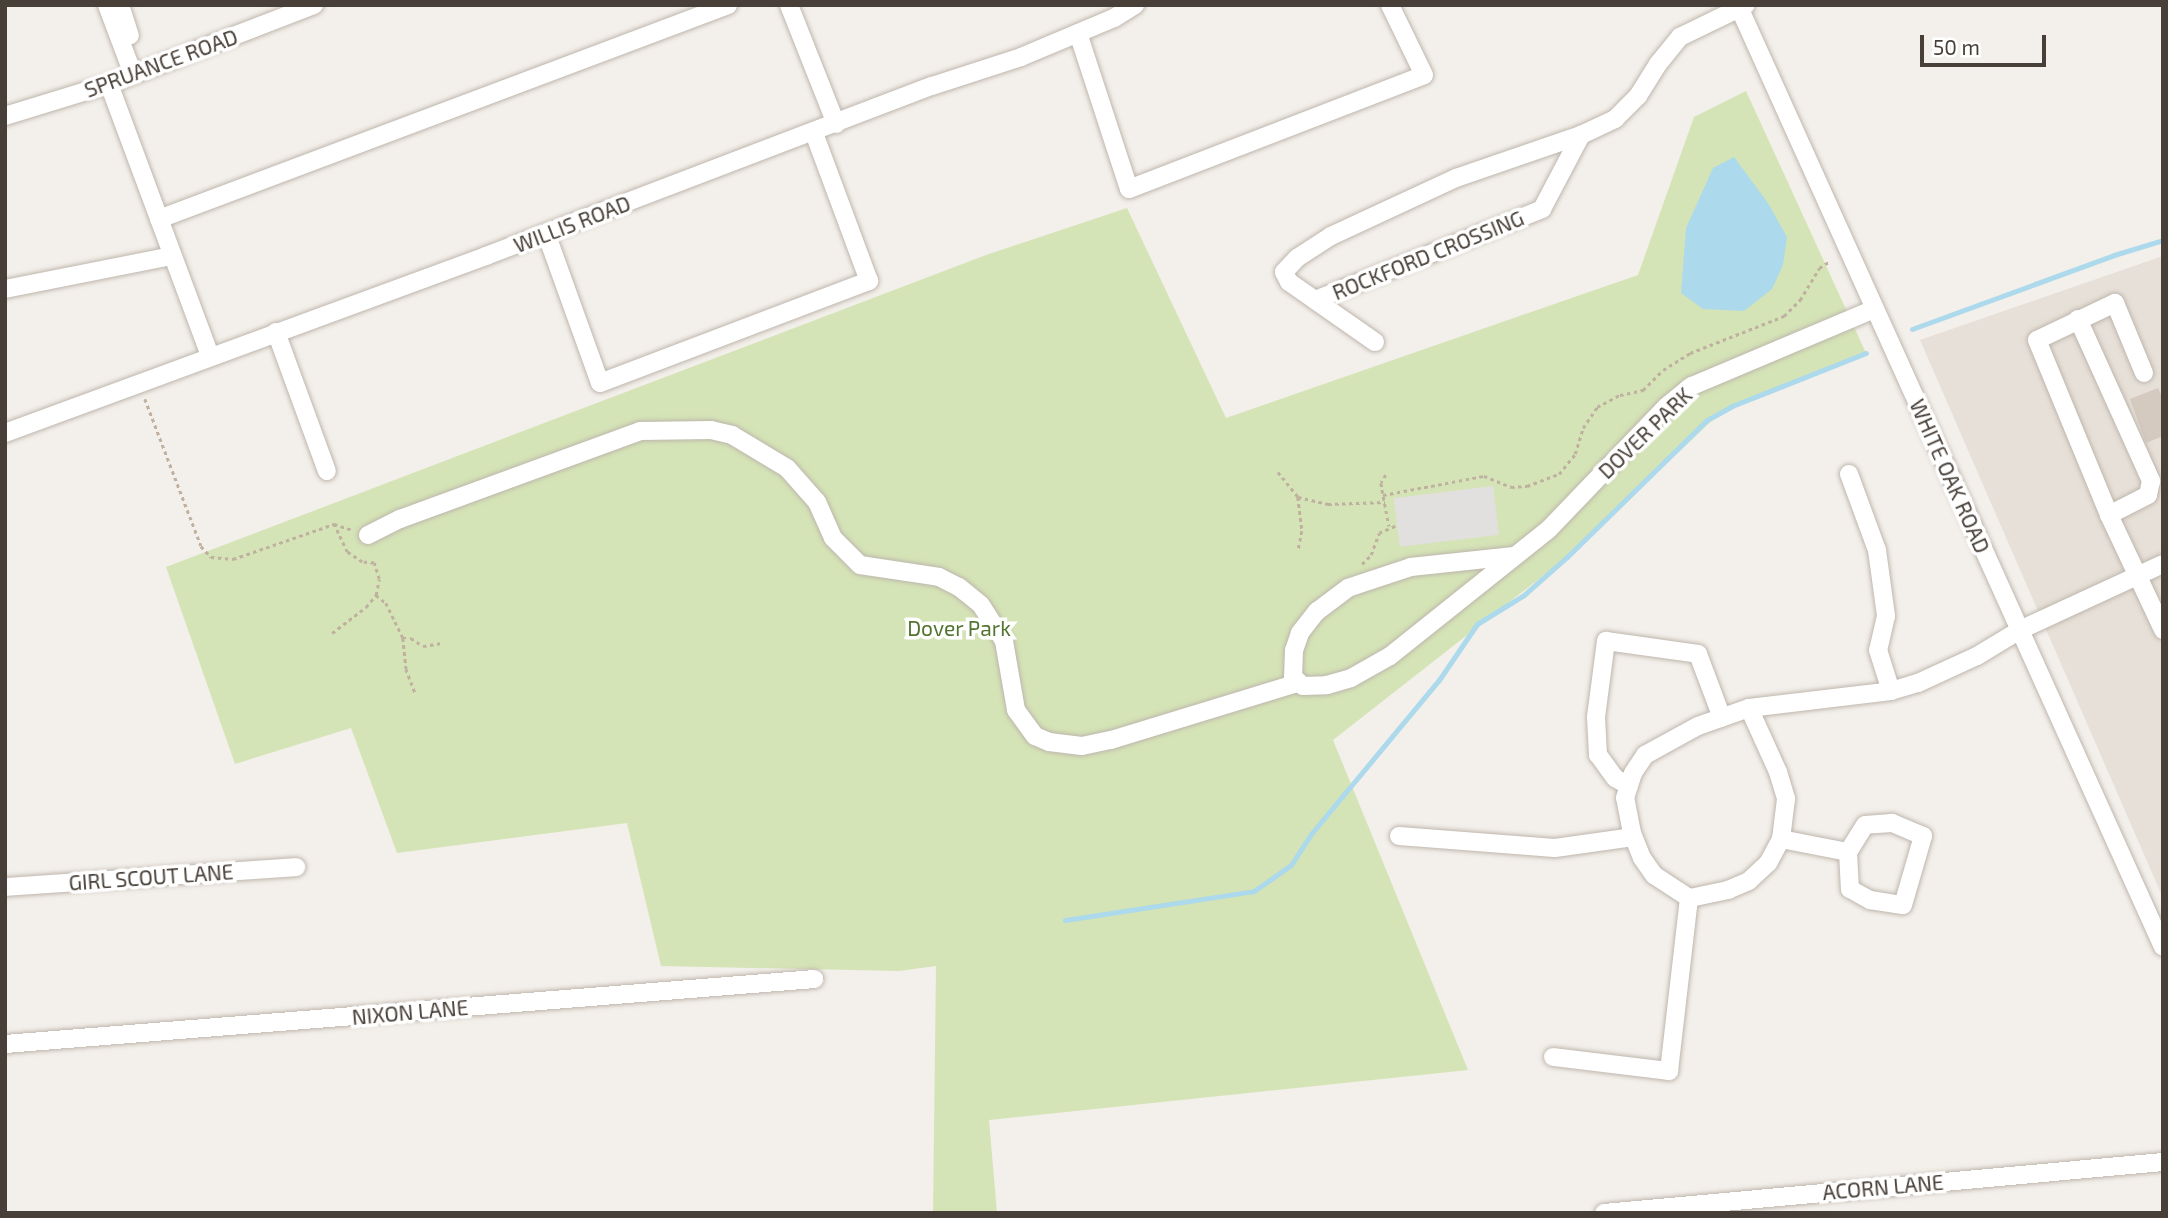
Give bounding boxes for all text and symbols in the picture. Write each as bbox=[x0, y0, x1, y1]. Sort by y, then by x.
scale bar bbox=[1923, 21, 2049, 65]
street label: SPRUANCE ROAD bbox=[81, 24, 241, 102]
text: 50 m bbox=[1933, 34, 1980, 59]
street label: WILLIS ROAD bbox=[510, 190, 634, 258]
street label: ROCKFORD CROSSING bbox=[1329, 205, 1527, 305]
street label: DOVER PARK bbox=[1593, 382, 1697, 484]
street label: WHITE OAK ROAD bbox=[1905, 395, 1995, 557]
park label: Dover Park bbox=[907, 615, 1011, 641]
street label: GIRL SCOUT LANE bbox=[67, 859, 235, 895]
street label: NIXON LANE bbox=[351, 994, 469, 1030]
street label: ACORN LANE bbox=[1821, 1169, 1945, 1205]

